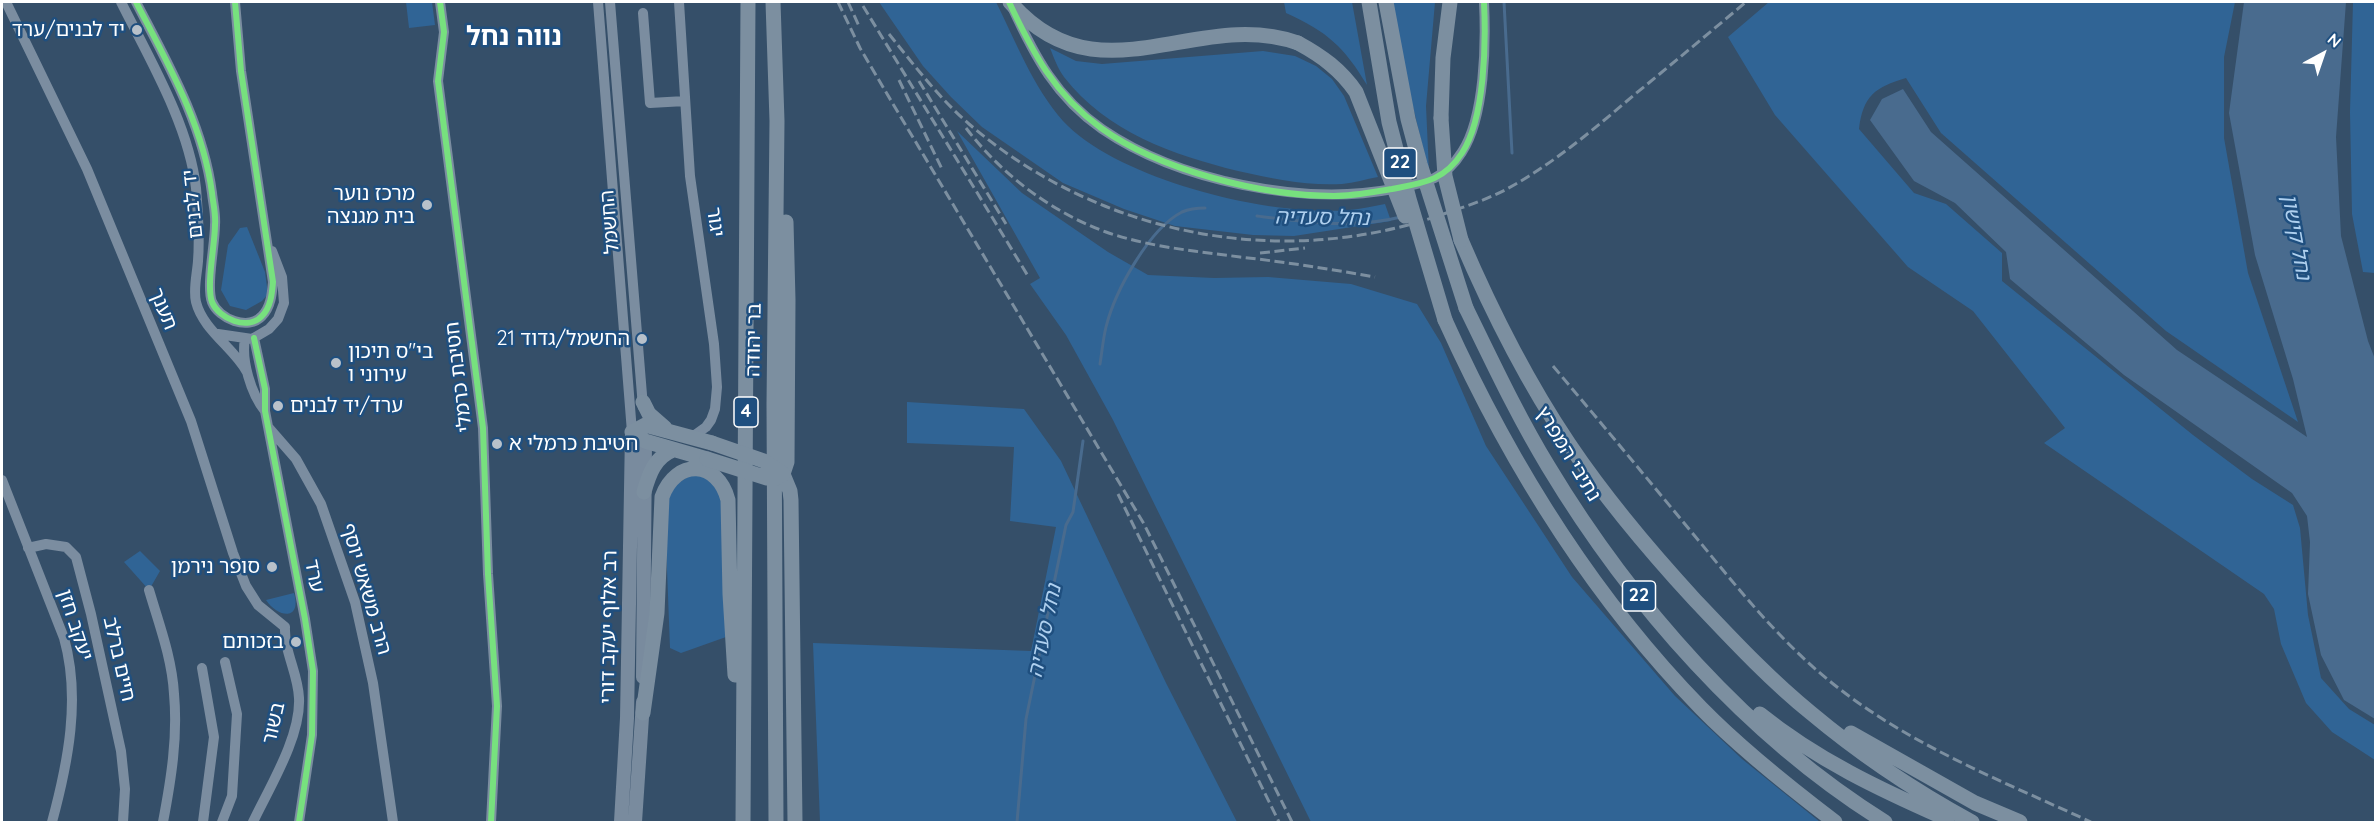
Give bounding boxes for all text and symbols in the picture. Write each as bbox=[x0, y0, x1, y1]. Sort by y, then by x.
place label: יד לבנים/ערד bbox=[12, 18, 125, 42]
district label: נווה נחל bbox=[466, 21, 562, 53]
marker: יד לבנים/ערד bbox=[130, 23, 144, 37]
north arrow bbox=[2293, 24, 2353, 84]
text: N bbox=[2324, 29, 2345, 52]
road number: 22 bbox=[1384, 148, 1416, 178]
street label: יד לבנים bbox=[177, 168, 209, 240]
place label: מרכז נוער בית מגנצה bbox=[327, 182, 415, 229]
street label: החשמל bbox=[595, 189, 625, 255]
water label: נחל קישון bbox=[2276, 192, 2316, 282]
marker: מרכז נוער בית מגנצה bbox=[420, 198, 434, 212]
water label: נחל סעדיה bbox=[1274, 205, 1370, 231]
street label: יגור bbox=[701, 206, 729, 238]
street label: תענך bbox=[144, 284, 182, 334]
street label: בר יהודה bbox=[741, 303, 767, 377]
street label: חטיבת כרמלי bbox=[440, 320, 478, 434]
place label: החשמל/גדוד 21 bbox=[496, 327, 630, 351]
marker: החשמל/גדוד 21 bbox=[635, 332, 649, 346]
place label: בי"ס תיכון עירוני ו bbox=[348, 340, 433, 387]
marker: בי"ס תיכון עירוני ו bbox=[329, 356, 343, 370]
place label: ערד/יד לבנים bbox=[290, 394, 403, 418]
road number: 4 bbox=[734, 397, 758, 427]
marker: ערד/יד לבנים bbox=[271, 399, 285, 413]
street label: נתיבי המפרץ bbox=[1530, 402, 1606, 506]
place label: חטיבת כרמלי א bbox=[509, 432, 638, 456]
marker: חטיבת כרמלי א bbox=[490, 437, 504, 451]
street label: הרב משאש יוסף bbox=[336, 521, 396, 657]
street label: רב אלוף יעקב דורי bbox=[596, 550, 622, 704]
place label: סופר נירמן bbox=[171, 555, 260, 579]
street label: ערד bbox=[299, 557, 329, 595]
marker: סופר נירמן bbox=[265, 560, 279, 574]
road number: 22 bbox=[1622, 581, 1656, 611]
water label: נחל סעדיה bbox=[1023, 582, 1067, 680]
street label: יעקב חזן bbox=[52, 586, 98, 664]
street label: חיים ברלב bbox=[98, 614, 140, 704]
place label: בזכותם bbox=[222, 630, 284, 654]
marker: בזכותם bbox=[289, 635, 303, 649]
street label: בשור bbox=[258, 700, 290, 746]

